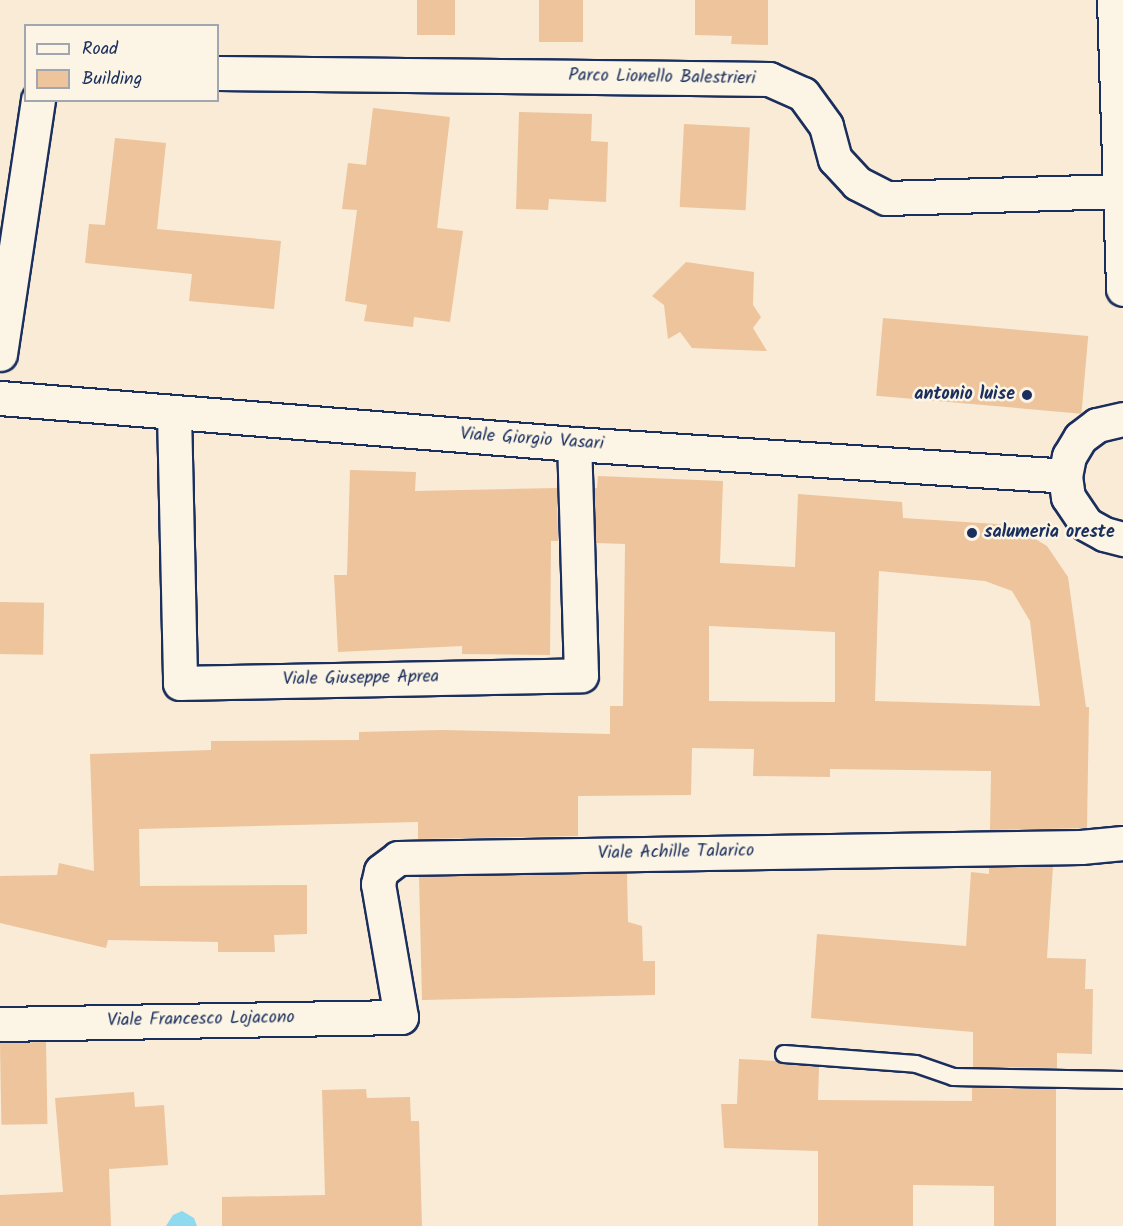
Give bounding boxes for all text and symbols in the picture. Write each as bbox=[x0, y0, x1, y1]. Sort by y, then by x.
legend bbox=[24, 24, 219, 102]
text: Road bbox=[82, 35, 118, 64]
text: Building bbox=[82, 65, 142, 94]
street label: Parco Lionello Balestrieri bbox=[568, 66, 756, 90]
place label: antonio luise bbox=[914, 384, 1015, 406]
marker: antonio luise bbox=[1020, 388, 1034, 402]
street label: Viale Giorgio Vasari bbox=[459, 424, 605, 456]
place label: salumeria oreste bbox=[984, 522, 1115, 544]
marker: salumeria oreste bbox=[965, 526, 979, 540]
street label: Viale Giuseppe Aprea bbox=[283, 667, 439, 691]
street label: Viale Achille Talarico bbox=[598, 841, 754, 865]
street label: Viale Francesco Lojacono bbox=[107, 1008, 295, 1032]

